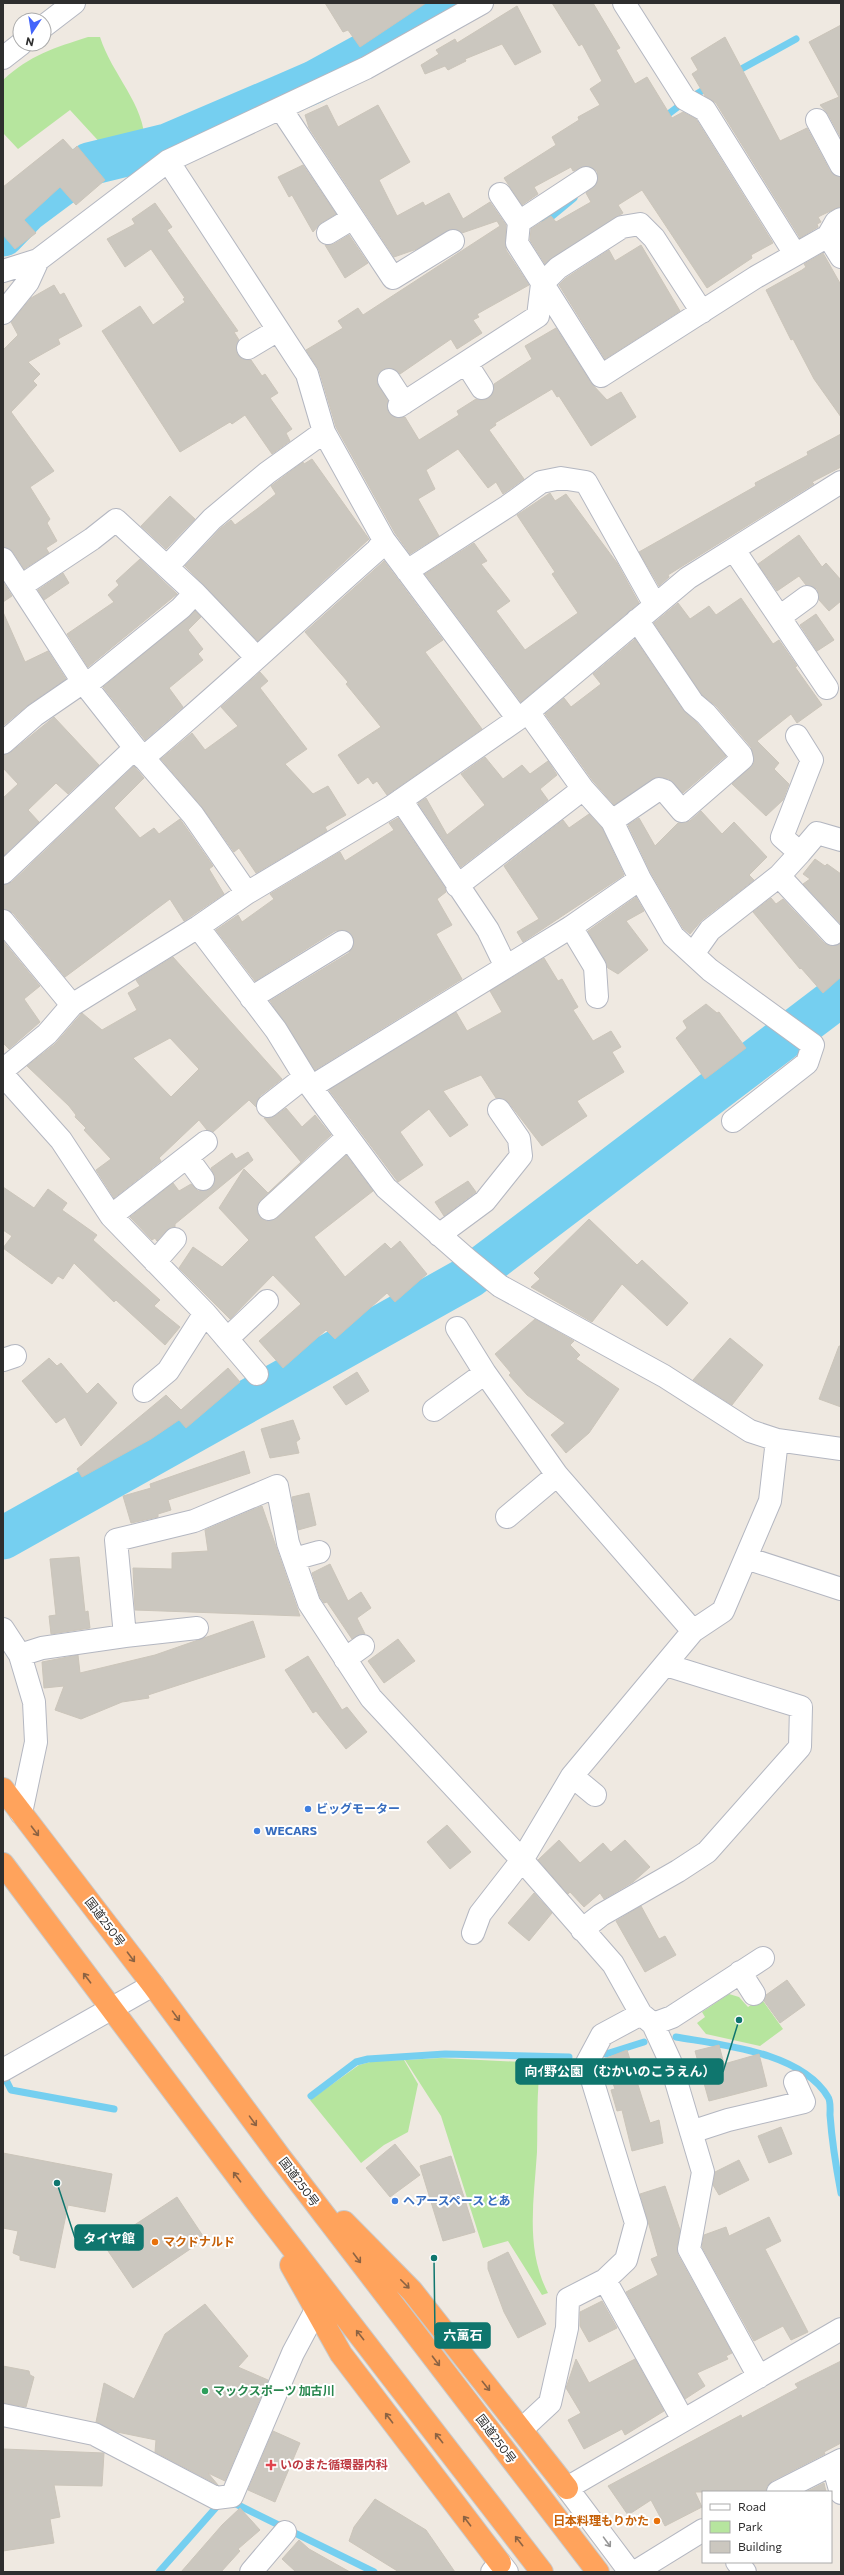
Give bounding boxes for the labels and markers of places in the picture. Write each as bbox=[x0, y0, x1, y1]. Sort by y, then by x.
place label: ビッグモーター bbox=[316, 1801, 400, 1815]
marker: ビッグモーター bbox=[303, 1804, 313, 1814]
place label: WECARS bbox=[265, 1823, 317, 1837]
marker: WECARS bbox=[252, 1826, 262, 1836]
callout: 向ｲ野公園 （むかいのこうえん） bbox=[516, 2059, 723, 2084]
place label: ヘアースペース とあ bbox=[403, 2193, 511, 2207]
marker: ヘアースペース とあ bbox=[390, 2196, 400, 2206]
callout: タイヤ館 bbox=[75, 2225, 143, 2250]
place label: マクドナルド bbox=[163, 2234, 235, 2248]
marker: マクドナルド bbox=[150, 2237, 160, 2247]
callout: 六萬石 bbox=[435, 2323, 490, 2348]
place label: マックスポーツ 加古川 bbox=[213, 2383, 335, 2397]
marker: マックスポーツ 加古川 bbox=[200, 2386, 210, 2396]
place label: いのまた循環器内科 bbox=[280, 2457, 388, 2471]
marker: いのまた循環器内科 bbox=[265, 2459, 277, 2471]
place label: 日本料理もりかた bbox=[553, 2513, 649, 2527]
marker: 日本料理もりかた bbox=[652, 2516, 662, 2526]

